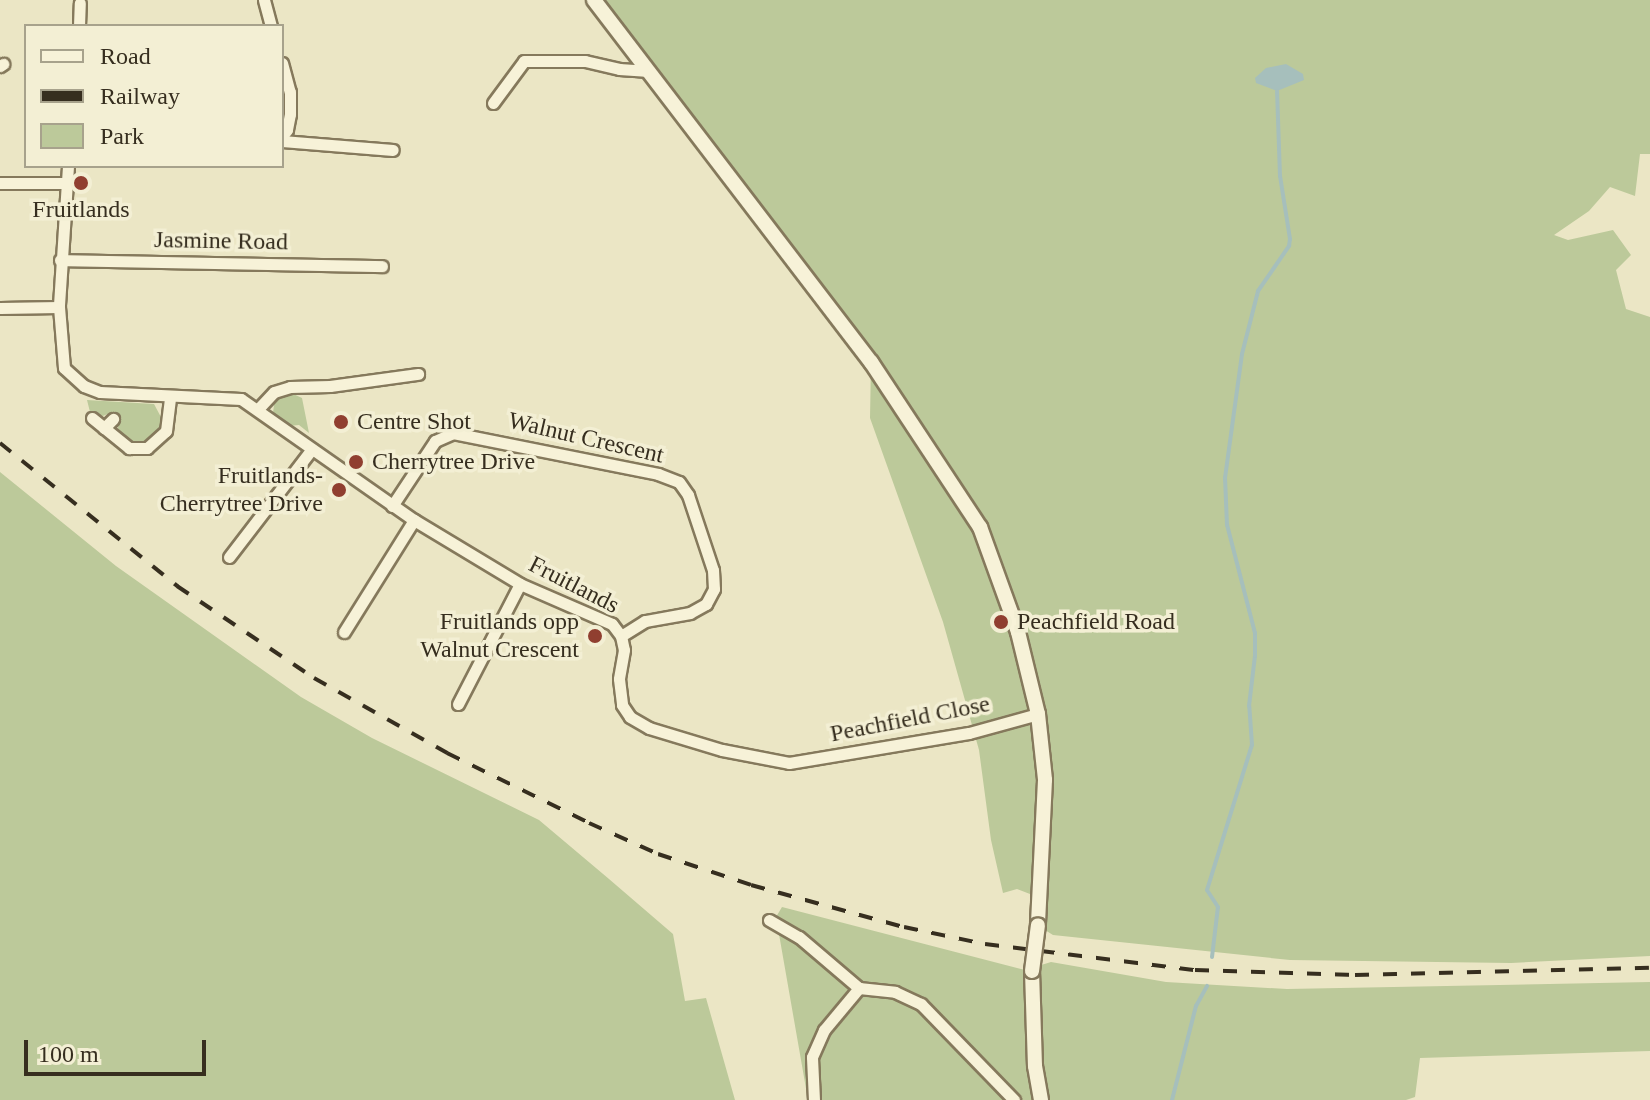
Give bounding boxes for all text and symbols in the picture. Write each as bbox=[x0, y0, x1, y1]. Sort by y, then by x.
legend bbox=[24, 24, 284, 168]
text: Road bbox=[100, 43, 151, 69]
text: Railway bbox=[100, 83, 180, 109]
text: Park bbox=[100, 123, 144, 149]
marker: Fruitlands bbox=[72, 174, 90, 192]
place label: Fruitlands bbox=[32, 196, 130, 224]
street label: Jasmine Road bbox=[154, 225, 288, 257]
street label: Walnut Crescent bbox=[505, 406, 667, 470]
place label: Centre Shot bbox=[357, 408, 471, 436]
marker: Centre Shot bbox=[332, 413, 350, 431]
place label: Cherrytree Drive bbox=[372, 448, 535, 476]
marker: Cherrytree Drive bbox=[347, 453, 365, 471]
place label: Fruitlands- Cherrytree Drive bbox=[160, 462, 323, 518]
marker: Fruitlands- Cherrytree Drive bbox=[330, 481, 348, 499]
street label: Fruitlands bbox=[524, 550, 624, 620]
place label: Fruitlands opp Walnut Crescent bbox=[420, 608, 579, 664]
place label: Peachfield Road bbox=[1017, 608, 1175, 636]
marker: Peachfield Road bbox=[992, 613, 1010, 631]
marker: Fruitlands opp Walnut Crescent bbox=[586, 627, 604, 645]
street label: Peachfield Close bbox=[828, 689, 992, 749]
scale bar bbox=[28, 1024, 210, 1074]
text: 100 m bbox=[38, 1041, 99, 1067]

